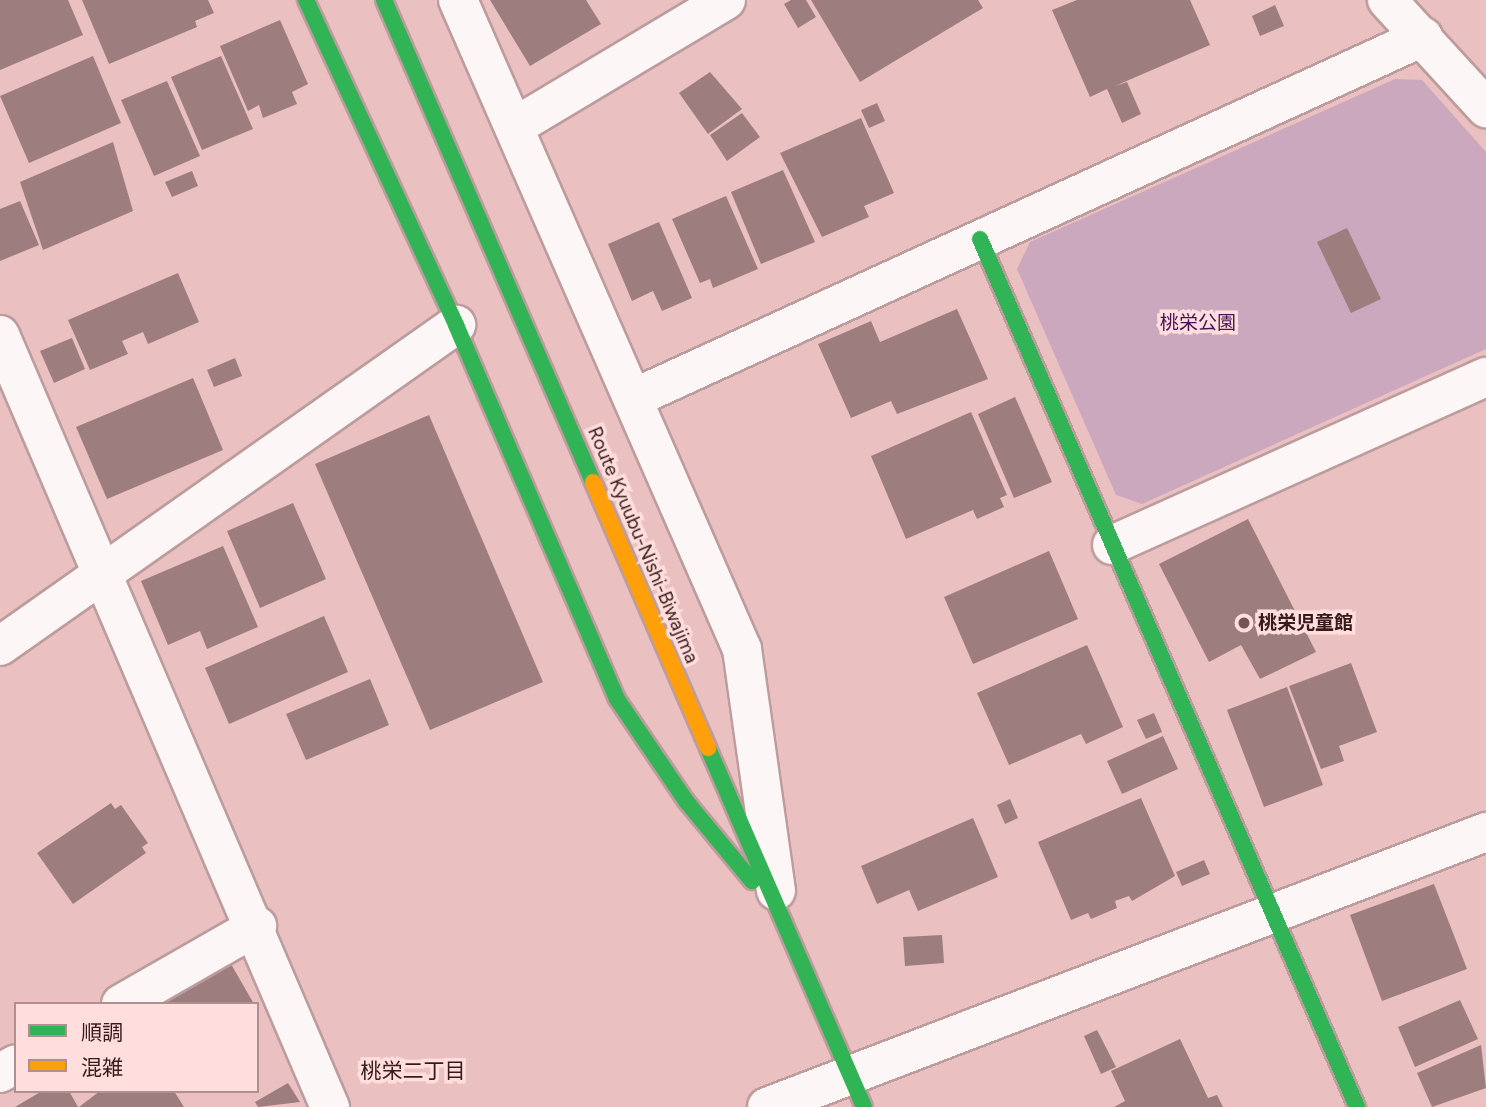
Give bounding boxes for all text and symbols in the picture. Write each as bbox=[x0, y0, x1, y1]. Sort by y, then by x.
park label: 桃栄公園 bbox=[1160, 312, 1236, 334]
street label: Route Kyuubu-Nishi-Biwajima bbox=[583, 423, 703, 667]
place label: 桃栄児童館 bbox=[1258, 612, 1353, 634]
marker: 桃栄児童館 bbox=[1236, 615, 1252, 631]
legend bbox=[14, 1002, 259, 1093]
text: 順調 bbox=[81, 1020, 123, 1045]
text: 混雑 bbox=[81, 1055, 123, 1080]
district label: 桃栄二丁目 bbox=[361, 1058, 465, 1084]

